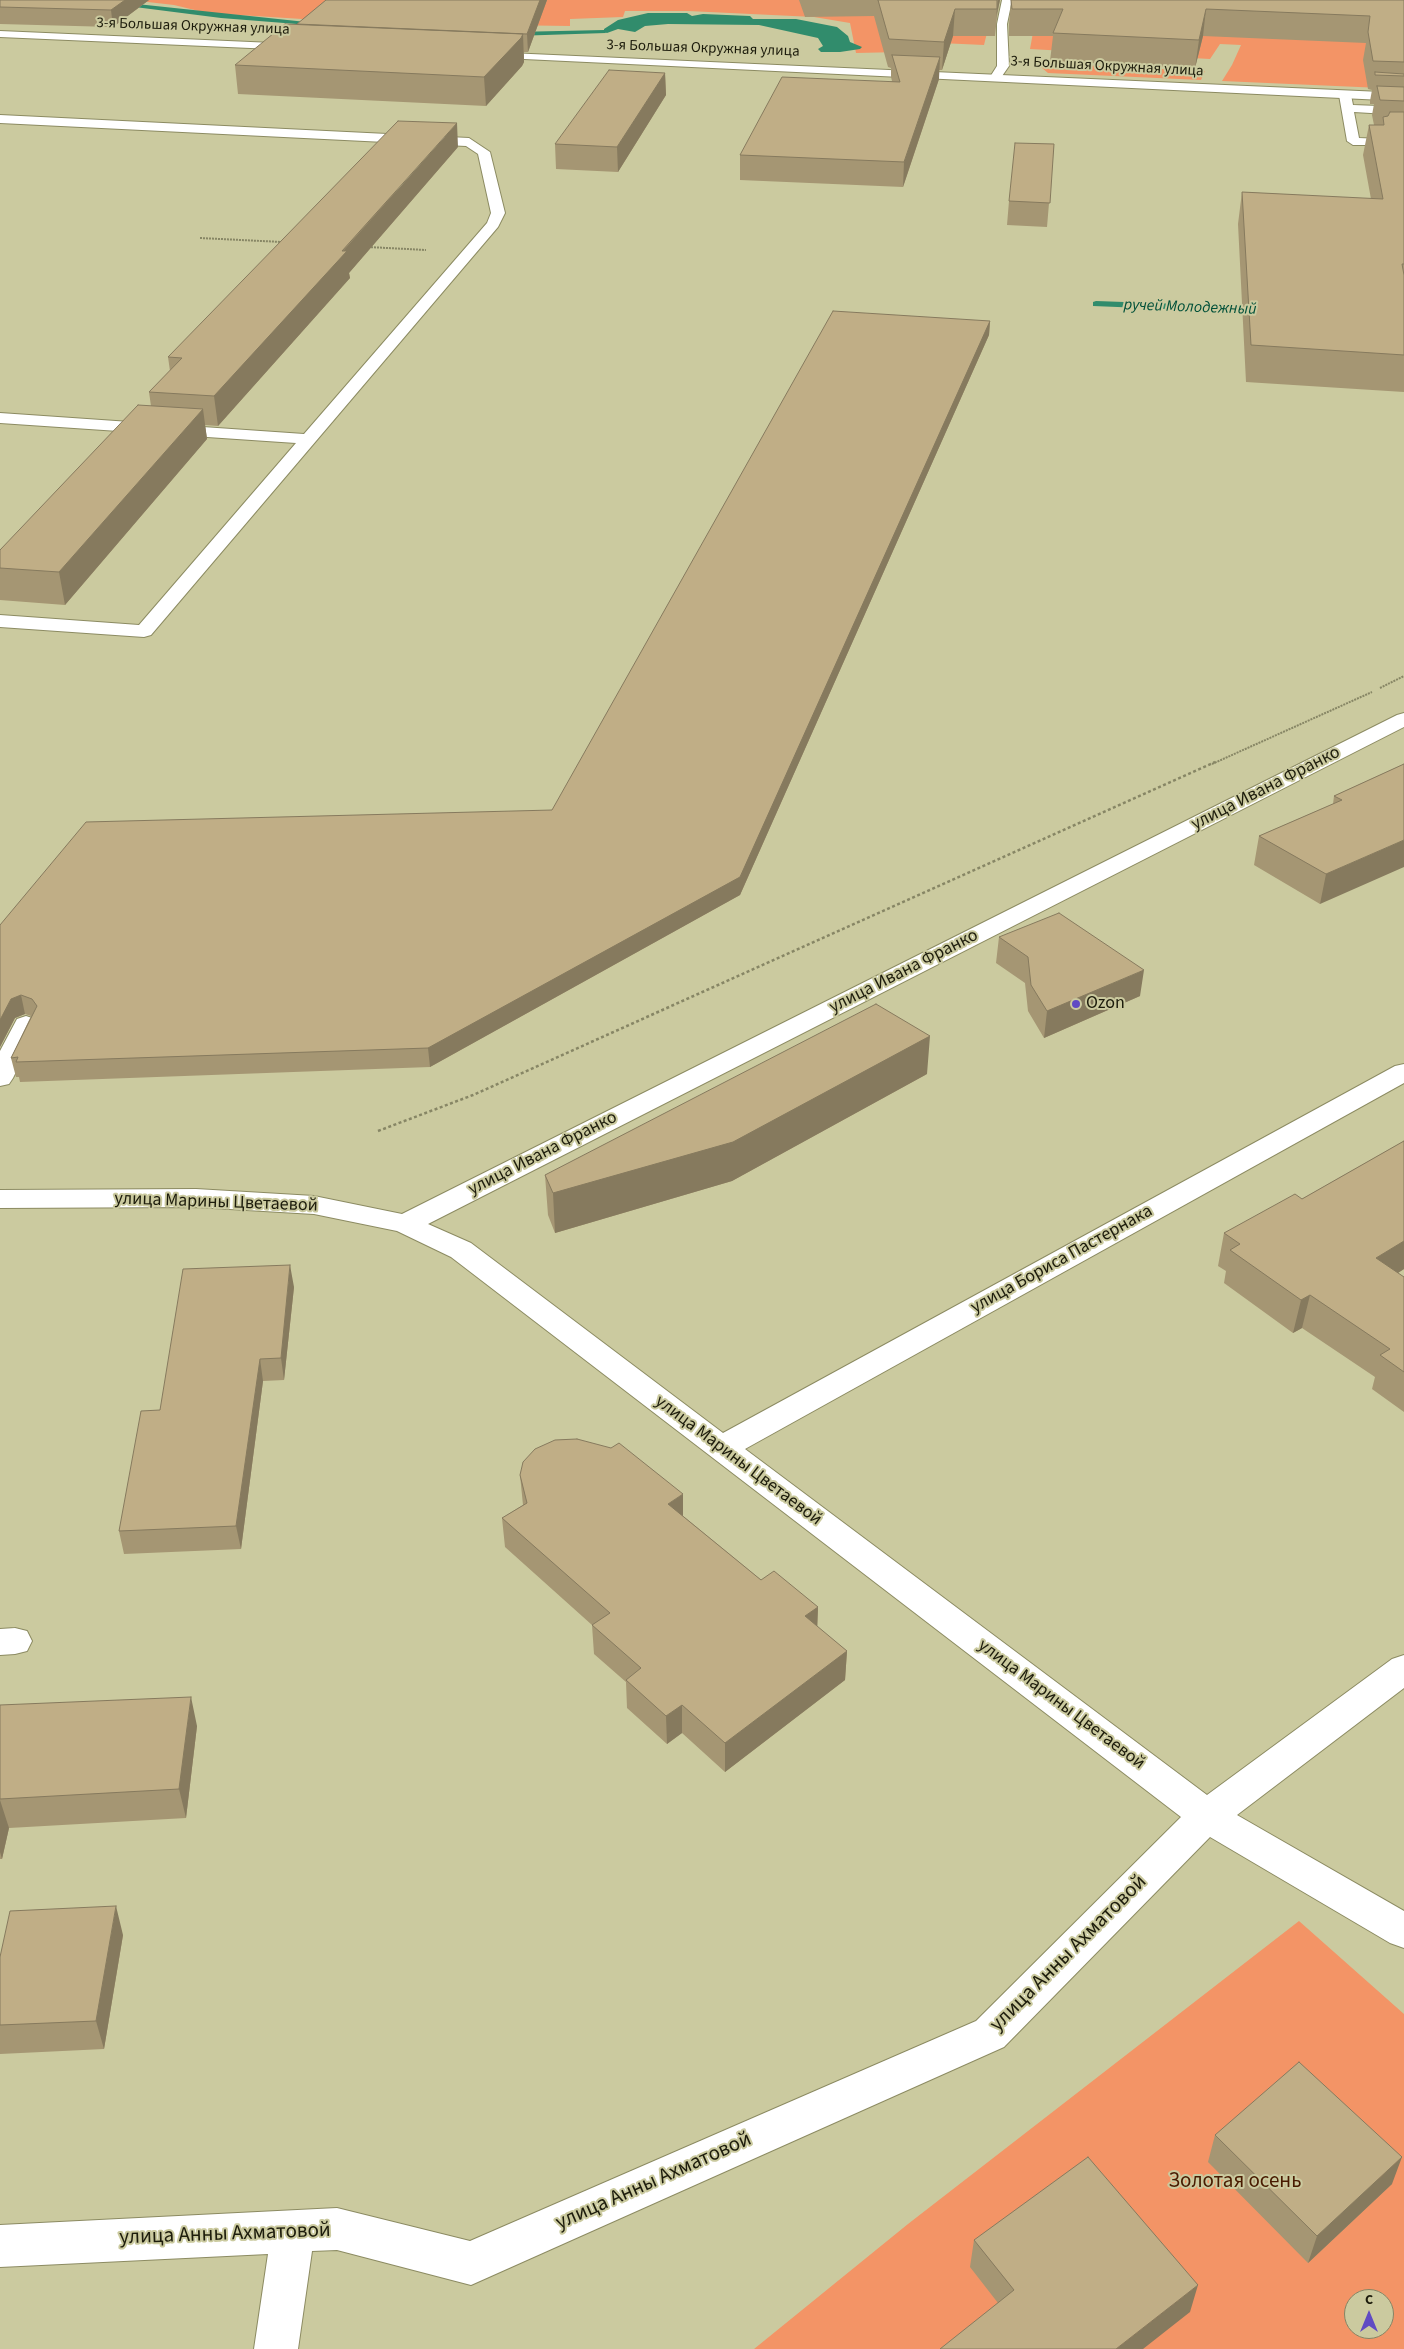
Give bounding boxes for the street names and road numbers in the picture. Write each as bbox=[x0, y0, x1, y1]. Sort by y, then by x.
street label: 3-я Большая Окружная улица bbox=[96, 15, 290, 39]
street label: 3-я Большая Окружная улица bbox=[606, 37, 800, 61]
street label: 3-я Большая Окружная улица bbox=[1010, 53, 1204, 81]
street label: улица Ивана Франко bbox=[1188, 742, 1344, 836]
street label: улица Ивана Франко bbox=[826, 925, 982, 1019]
street label: улица Ивана Франко bbox=[465, 1107, 621, 1201]
street label: улица Марины Цветаевой bbox=[114, 1189, 318, 1217]
street label: улица Бориса Пастернака bbox=[967, 1201, 1157, 1319]
street label: улица Марины Цветаевой bbox=[650, 1391, 826, 1531]
street label: улица Марины Цветаевой bbox=[973, 1635, 1149, 1775]
street label: улица Анны Ахматовой bbox=[985, 1870, 1153, 2038]
street label: улица Анны Ахматовой bbox=[552, 2127, 756, 2237]
street label: улица Анны Ахматовой bbox=[119, 2219, 331, 2251]

